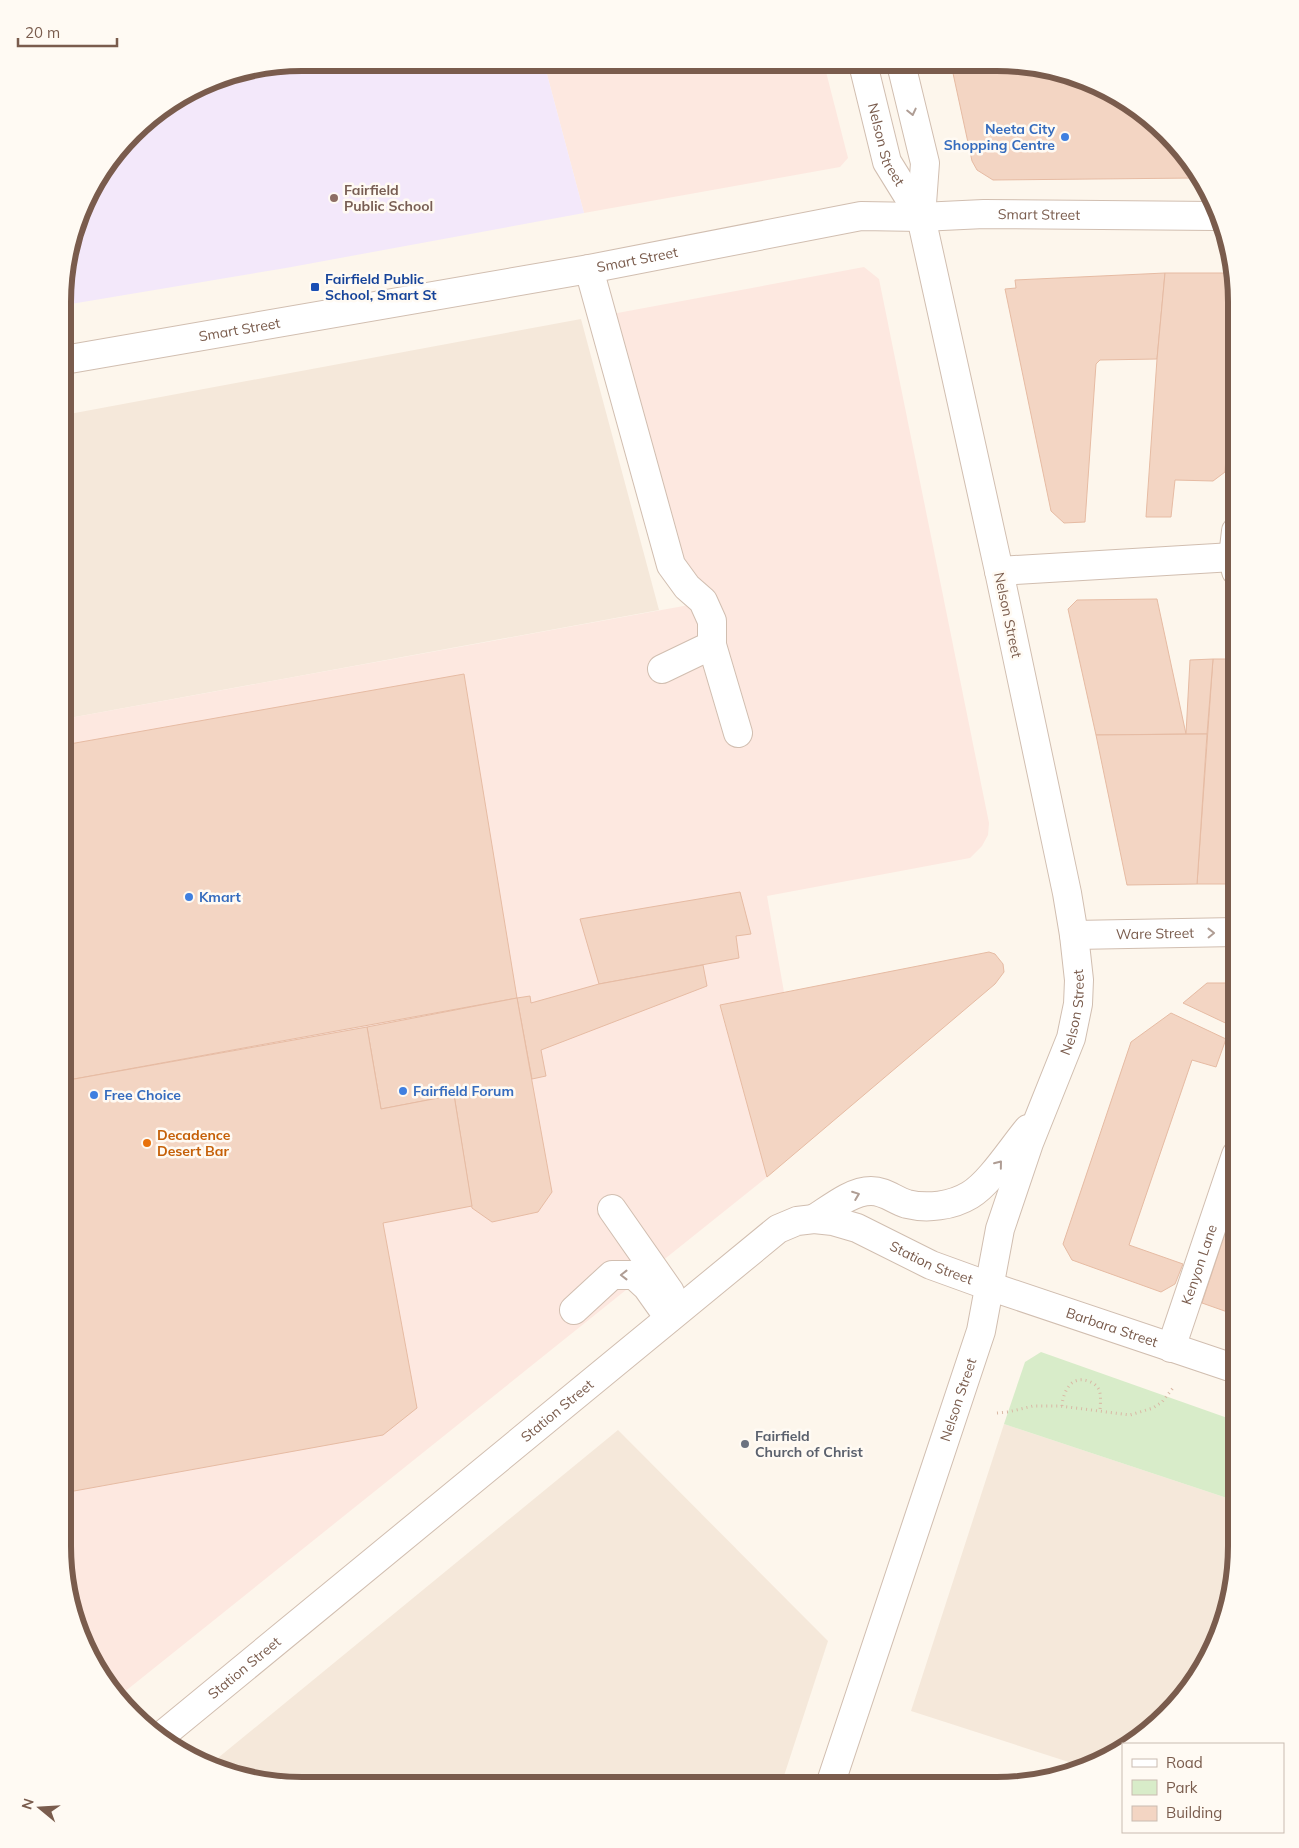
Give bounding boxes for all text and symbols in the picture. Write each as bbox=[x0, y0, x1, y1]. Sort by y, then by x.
scale bar bbox=[18, 15, 116, 47]
text: 20 m bbox=[25, 23, 60, 42]
street label: Nelson Street bbox=[864, 101, 909, 189]
one-way arrow bbox=[906, 107, 917, 116]
place label: Neeta City Shopping Centre bbox=[944, 120, 1055, 154]
marker: Neeta City Shopping Centre bbox=[1059, 131, 1071, 143]
place label: Fairfield Public School bbox=[344, 181, 433, 215]
marker: Fairfield Public School bbox=[328, 192, 340, 204]
street label: Smart Street bbox=[998, 205, 1080, 224]
street label: Smart Street bbox=[595, 243, 679, 276]
place label: Fairfield Public School, Smart St bbox=[325, 270, 437, 304]
marker: Fairfield Public School, Smart St bbox=[309, 281, 321, 293]
street label: Smart Street bbox=[197, 314, 282, 345]
street label: Nelson Street bbox=[990, 571, 1026, 659]
place label: Kmart bbox=[199, 888, 241, 906]
marker: Kmart bbox=[183, 891, 195, 903]
street label: Ware Street bbox=[1116, 924, 1194, 943]
one-way arrow bbox=[1207, 928, 1215, 938]
street label: Nelson Street bbox=[1056, 968, 1088, 1058]
place label: Fairfield Forum bbox=[413, 1082, 514, 1100]
marker: Fairfield Forum bbox=[397, 1085, 409, 1097]
place label: Free Choice bbox=[104, 1086, 181, 1104]
marker: Free Choice bbox=[88, 1089, 100, 1101]
place label: Decadence Desert Bar bbox=[157, 1126, 231, 1160]
marker: Decadence Desert Bar bbox=[141, 1137, 153, 1149]
one-way arrow bbox=[994, 1161, 1002, 1170]
one-way arrow bbox=[851, 1191, 860, 1202]
street label: Kenyon Lane bbox=[1177, 1222, 1221, 1307]
street label: Station Street bbox=[887, 1237, 975, 1288]
one-way arrow bbox=[619, 1270, 627, 1280]
street label: Barbara Street bbox=[1064, 1304, 1160, 1351]
street label: Nelson Street bbox=[936, 1356, 980, 1444]
street label: Station Street bbox=[517, 1375, 597, 1446]
place label: Fairfield Church of Christ bbox=[755, 1427, 863, 1461]
marker: Fairfield Church of Christ bbox=[739, 1438, 751, 1450]
street label: Station Street bbox=[204, 1633, 284, 1703]
legend bbox=[1122, 1743, 1284, 1833]
text: Road bbox=[1166, 1753, 1203, 1772]
text: Park bbox=[1166, 1778, 1198, 1797]
north arrow bbox=[15, 1783, 65, 1833]
text: N bbox=[17, 1796, 38, 1812]
text: Building bbox=[1166, 1803, 1222, 1822]

